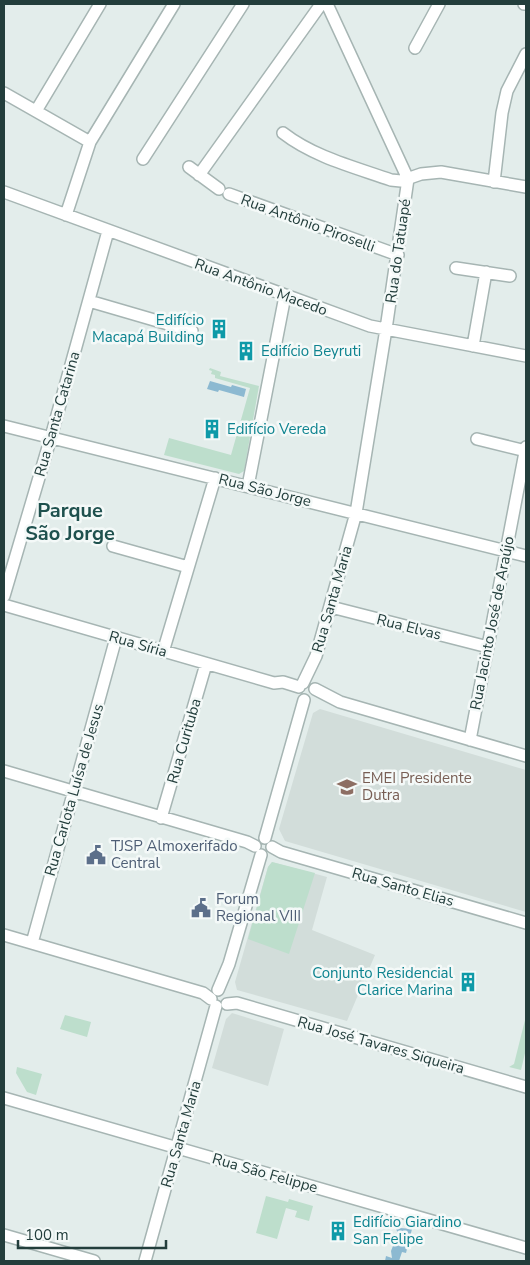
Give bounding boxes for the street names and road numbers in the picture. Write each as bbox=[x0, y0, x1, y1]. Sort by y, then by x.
street label: Rua Antônio Piroselli bbox=[238, 189, 378, 257]
street label: Rua do Tatuapé bbox=[381, 197, 415, 305]
street label: Rua Antônio Macedo bbox=[192, 254, 330, 320]
street label: Rua Santa Catarina bbox=[30, 349, 84, 479]
street label: Rua São Jorge bbox=[217, 469, 313, 511]
street label: Rua Jacinto José de Araújo bbox=[465, 534, 519, 712]
street label: Rua Santa Maria bbox=[307, 543, 357, 655]
street label: Rua Elvas bbox=[375, 609, 443, 645]
street label: Rua Síria bbox=[107, 626, 169, 662]
street label: Rua Curituba bbox=[162, 696, 206, 786]
street label: Rua Carlota Luísa de Jesus bbox=[40, 702, 108, 878]
street label: Rua Santo Elias bbox=[350, 863, 456, 911]
street label: Rua José Tavares Siqueira bbox=[295, 1012, 467, 1078]
street label: Rua Santa Maria bbox=[156, 1078, 206, 1190]
street label: Rua São Felippe bbox=[210, 1148, 320, 1198]

